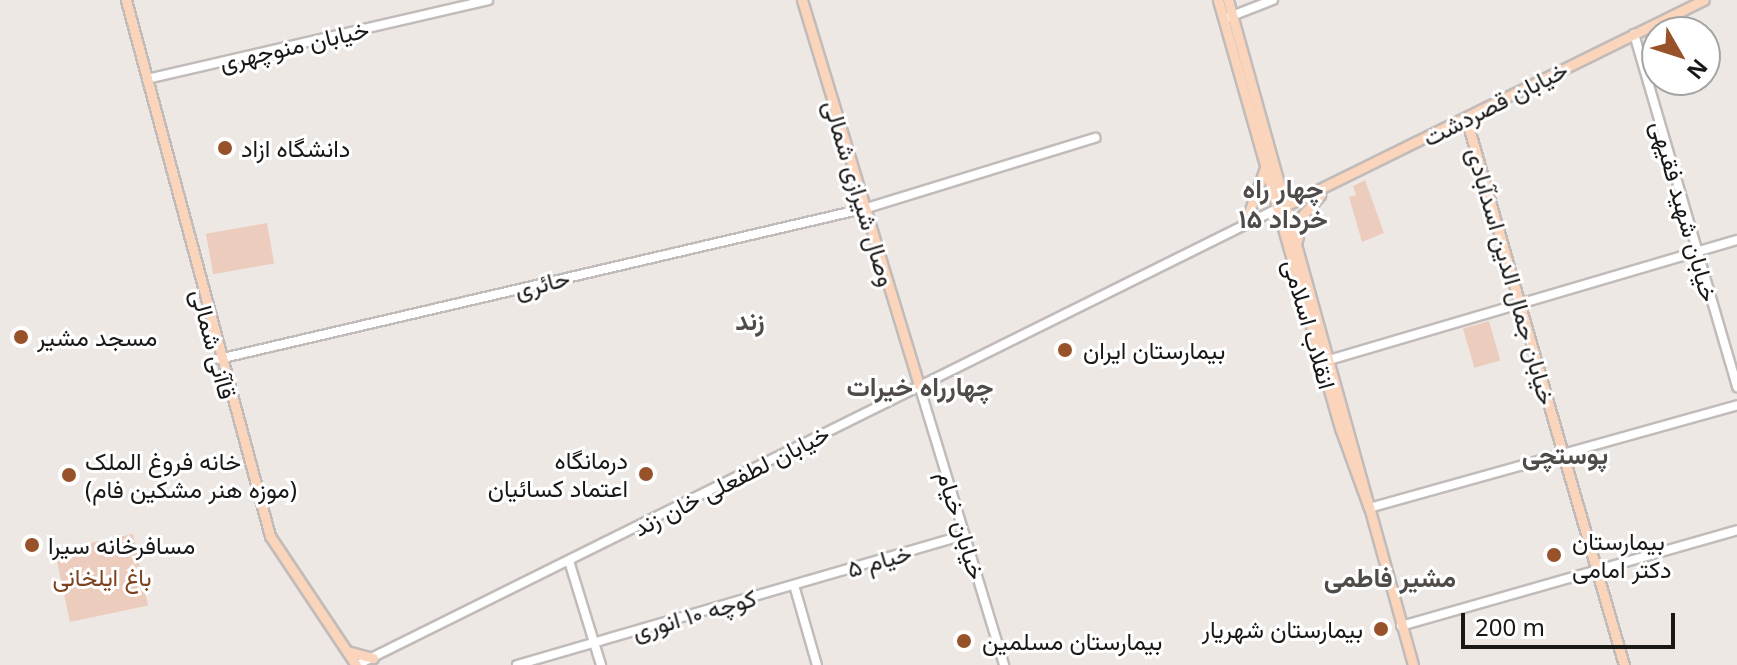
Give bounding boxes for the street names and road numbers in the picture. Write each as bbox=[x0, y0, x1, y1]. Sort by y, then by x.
street label: خیابان منوچهری bbox=[216, 14, 372, 76]
street label: خیابان قصردشت bbox=[1418, 54, 1572, 152]
street label: وصال شیرازی شمالی bbox=[818, 96, 902, 290]
street label: خیابان شهید فقیهی bbox=[1645, 117, 1725, 305]
street label: خیابان جمال الدین اسدآبادی bbox=[1461, 144, 1563, 408]
street label: انقلاب اسلامی bbox=[1278, 256, 1342, 392]
street label: حائری bbox=[511, 262, 573, 304]
street label: قاآنی شمالی bbox=[185, 286, 243, 402]
street label: خیابان لطفعلی خان زند bbox=[628, 418, 834, 542]
street label: خیابان خیام bbox=[932, 467, 992, 583]
street label: ۵ خیام bbox=[843, 537, 915, 583]
street label: کوچه ۱۰ انوری bbox=[629, 583, 759, 645]

